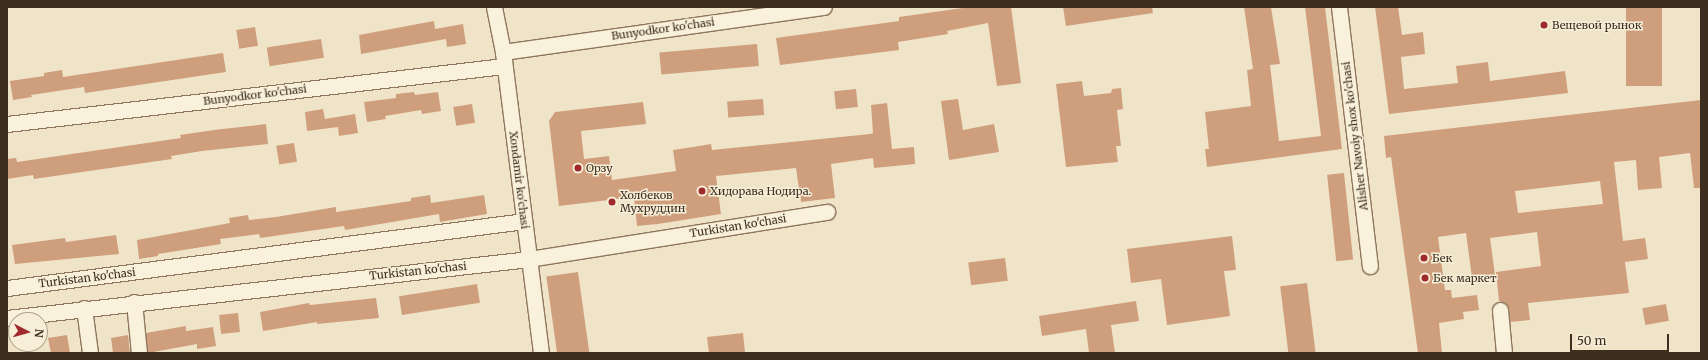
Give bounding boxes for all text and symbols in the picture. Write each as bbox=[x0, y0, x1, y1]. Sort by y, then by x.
street label: Bunyodkor ko'chasi bbox=[611, 15, 715, 43]
place label: Вещевой рынок bbox=[1552, 18, 1642, 32]
marker: Вещевой рынок bbox=[1539, 20, 1549, 30]
street label: Alisher Navoiy shox ko'chasi bbox=[1339, 61, 1371, 211]
street label: Bunyodkor ko'chasi bbox=[203, 82, 307, 108]
street label: Xondamir ko'chasi bbox=[506, 130, 532, 230]
place label: Орзу bbox=[586, 161, 613, 175]
marker: Орзу bbox=[573, 163, 583, 173]
place label: Хидорава Нодира. bbox=[710, 184, 811, 198]
marker: Хидорава Нодира. bbox=[697, 186, 707, 196]
place label: Холбеков Мухруддин bbox=[620, 189, 685, 215]
marker: Холбеков Мухруддин bbox=[607, 197, 617, 207]
street label: Turkistan ko'chasi bbox=[689, 212, 787, 240]
place label: Бек bbox=[1432, 251, 1452, 265]
marker: Бек bbox=[1419, 253, 1429, 263]
street label: Turkistan ko'chasi bbox=[369, 259, 467, 283]
street label: Turkistan ko'chasi bbox=[38, 265, 136, 291]
place label: Бек маркет bbox=[1433, 271, 1497, 285]
marker: Бек маркет bbox=[1420, 273, 1430, 283]
north arrow bbox=[8, 312, 48, 352]
scale bar bbox=[1572, 326, 1671, 352]
text: N bbox=[32, 328, 46, 338]
text: 50 m bbox=[1577, 333, 1606, 348]

